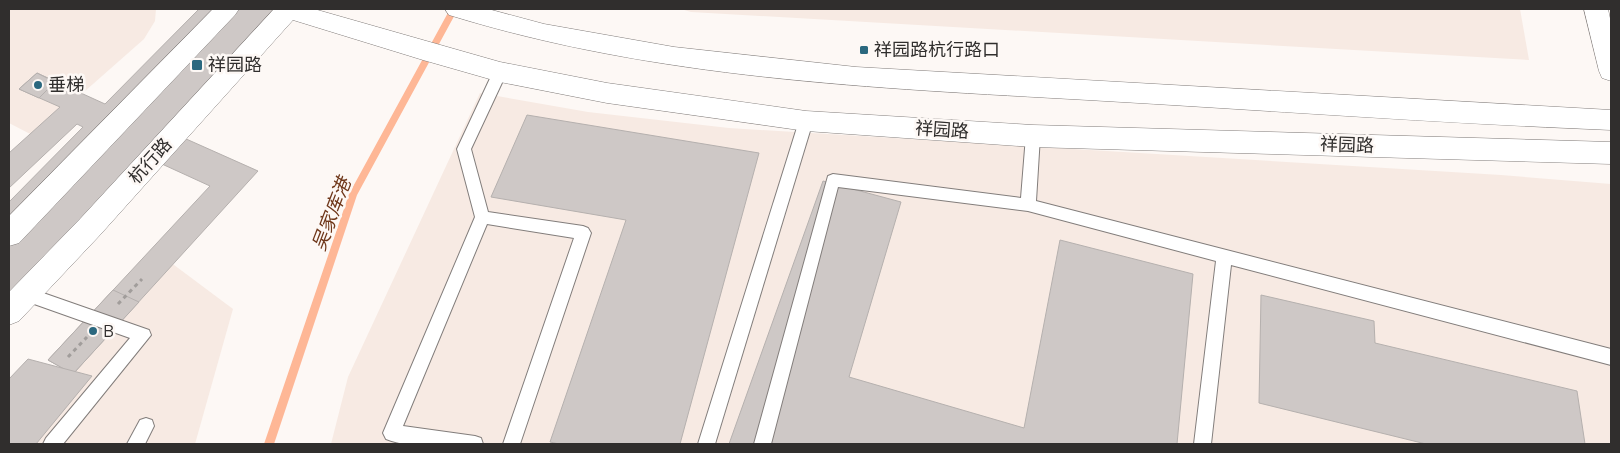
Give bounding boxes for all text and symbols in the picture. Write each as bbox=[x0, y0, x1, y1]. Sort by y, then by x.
place label: 祥园路杭行路口 bbox=[874, 38, 1000, 60]
marker: 祥园路杭行路口 bbox=[858, 44, 870, 56]
place label: 祥园路 bbox=[208, 53, 262, 75]
marker: 祥园路 bbox=[190, 58, 204, 72]
place label: 垂梯 bbox=[48, 73, 84, 95]
marker: 垂梯 bbox=[32, 79, 44, 91]
street label: 祥园路 bbox=[914, 116, 970, 142]
street label: 祥园路 bbox=[1320, 132, 1374, 156]
street label: 杭行路 bbox=[123, 133, 175, 188]
water label: 吴家库港 bbox=[306, 171, 356, 253]
place label: B bbox=[103, 319, 114, 341]
marker: B bbox=[87, 325, 99, 337]

